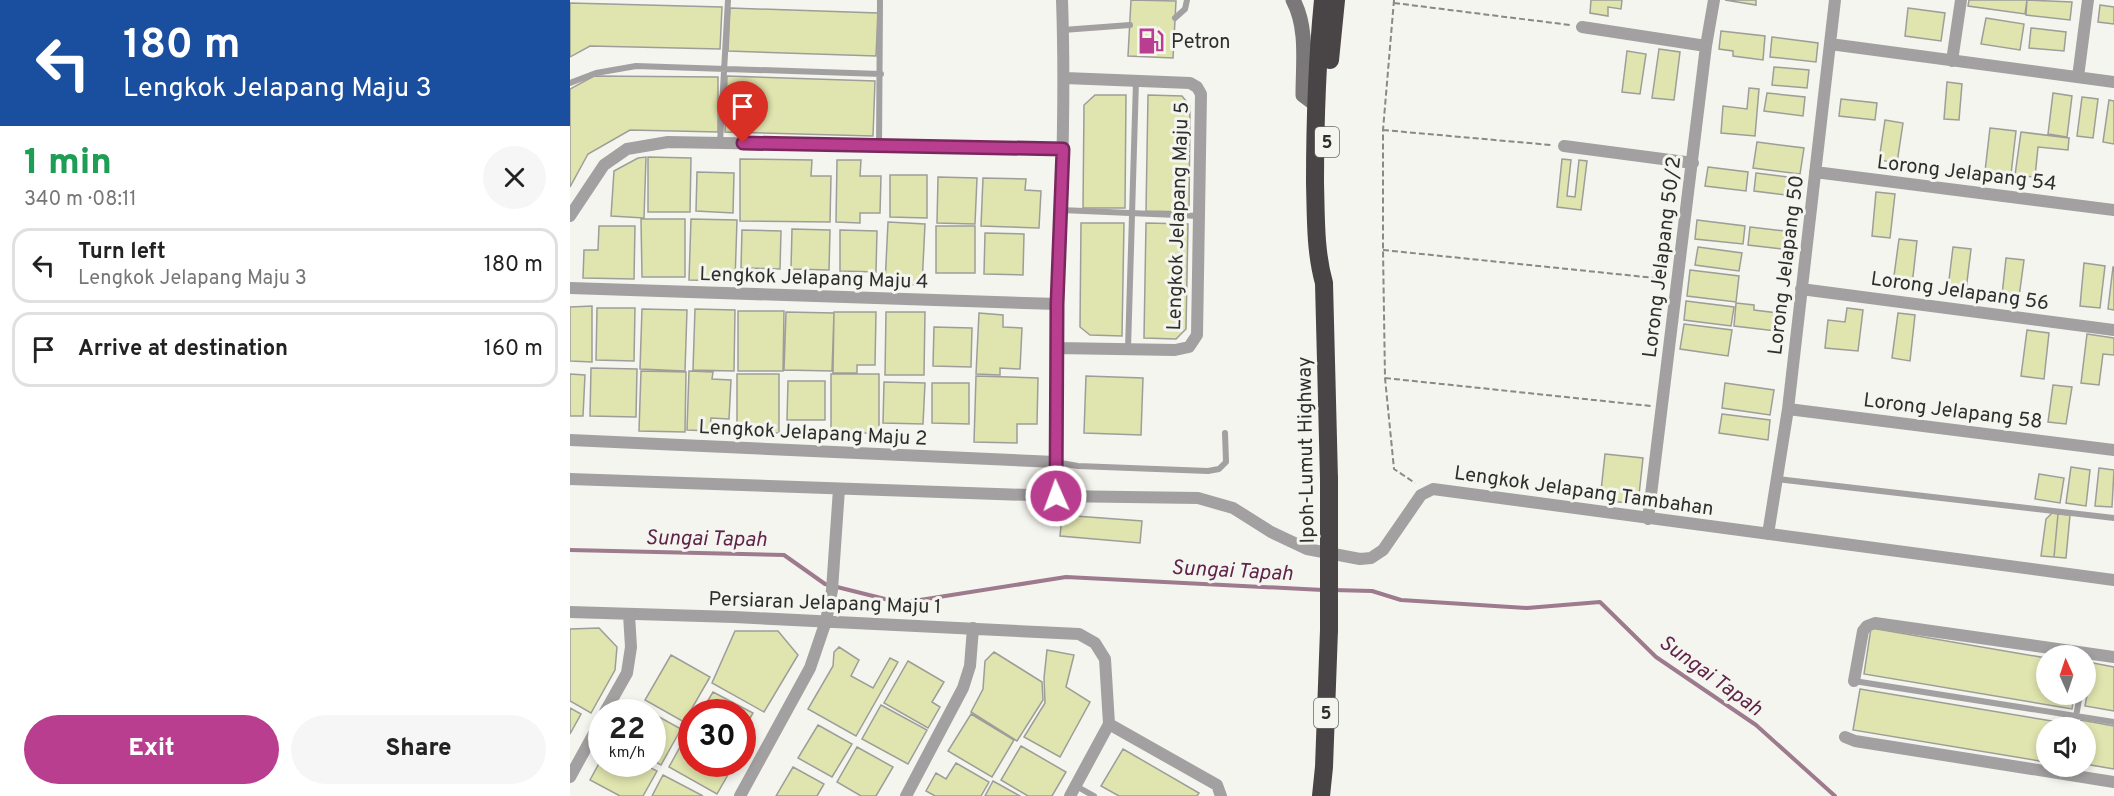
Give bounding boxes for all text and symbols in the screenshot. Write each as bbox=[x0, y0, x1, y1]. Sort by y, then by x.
text: 180 m bbox=[123, 20, 240, 73]
icon: left bbox=[24, 24, 102, 102]
fuel station icon: Petron bbox=[1136, 26, 1166, 56]
place label: Petron bbox=[1171, 30, 1231, 56]
text: Lengkok Jelapang Maju 3 bbox=[123, 72, 432, 106]
pin bbox=[717, 81, 768, 143]
icon: arrive bbox=[726, 90, 759, 123]
street label: Lengkok Jelapang Maju 5 bbox=[1162, 101, 1196, 331]
road number: 5 bbox=[1315, 127, 1339, 157]
text: 1 min bbox=[24, 141, 112, 187]
button: close bbox=[483, 146, 546, 209]
street label: Lorong Jelapang 54 bbox=[1875, 150, 2058, 198]
street label: Lorong Jelapang 50/2 bbox=[1638, 155, 1688, 360]
street label: Lorong Jelapang 50 bbox=[1763, 174, 1811, 357]
text: 340 m · 08:11 bbox=[24, 187, 137, 213]
text: Turn left bbox=[78, 239, 166, 266]
icon: left bbox=[27, 249, 60, 282]
text: 180 m bbox=[484, 252, 543, 279]
street label: Lengkok Jelapang Maju 4 bbox=[699, 262, 929, 296]
text: Lengkok Jelapang Maju 3 bbox=[78, 266, 307, 292]
street label: Lorong Jelapang 56 bbox=[1869, 267, 2051, 317]
icon: arrive bbox=[27, 333, 60, 366]
text: Arrive at destination bbox=[78, 336, 288, 363]
text: 160 m bbox=[484, 336, 543, 363]
street label: Ipoh-Lumut Highway bbox=[1292, 356, 1322, 544]
street label: Lorong Jelapang 58 bbox=[1862, 388, 2044, 436]
street label: Lengkok Jelapang Maju 2 bbox=[698, 415, 928, 453]
street label: Lengkok Jelapang Tambahan bbox=[1452, 461, 1715, 523]
position arrow bbox=[1024, 464, 1088, 528]
water label: Sungai Tapah bbox=[645, 525, 768, 554]
water label: Sungai Tapah bbox=[1170, 555, 1294, 588]
street label: Persiaran Jelapang Maju 1 bbox=[708, 587, 942, 621]
water label: Sungai Tapah bbox=[1653, 630, 1768, 723]
north arrow bbox=[2036, 645, 2096, 705]
map controls bbox=[2036, 645, 2096, 777]
road number: 5 bbox=[1314, 698, 1338, 728]
speed limit sign: 30 bbox=[678, 699, 756, 777]
text: 22 bbox=[609, 712, 645, 749]
button: Exit bbox=[24, 715, 279, 784]
button: Share bbox=[291, 715, 546, 784]
button: sound bbox=[2036, 717, 2096, 777]
text: km/h bbox=[609, 744, 645, 763]

